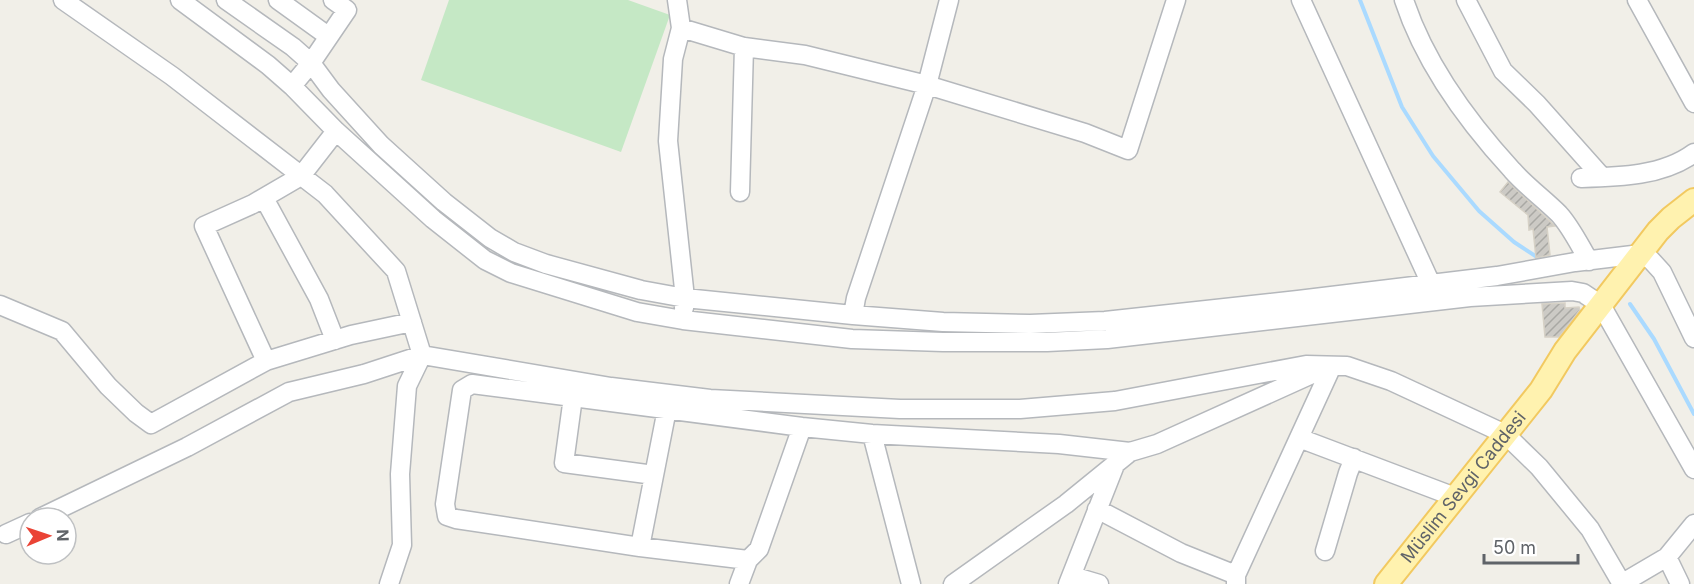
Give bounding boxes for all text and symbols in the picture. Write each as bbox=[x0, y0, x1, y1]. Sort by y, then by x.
street label: Müslim Sevgi Caddesi bbox=[1396, 407, 1530, 567]
north arrow bbox=[18, 506, 78, 566]
scale bar bbox=[1484, 527, 1578, 565]
text: N bbox=[53, 529, 73, 542]
text: 50 m bbox=[1493, 537, 1536, 558]

